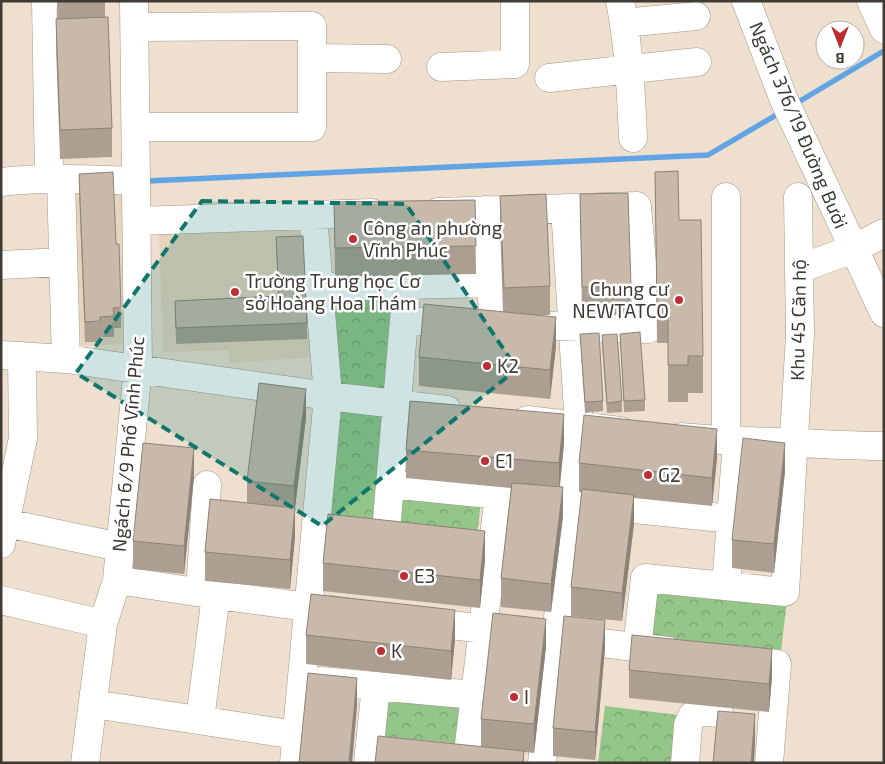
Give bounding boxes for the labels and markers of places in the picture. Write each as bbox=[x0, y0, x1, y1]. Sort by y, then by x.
place label: Công an phường Vĩnh Phúc bbox=[363, 216, 503, 261]
marker: Công an phường Vĩnh Phúc bbox=[347, 233, 359, 245]
place label: Trường Trung học Cơ sở Hoàng Hoa Thám bbox=[245, 269, 421, 314]
place label: Chung cư NEWTATCO bbox=[572, 277, 670, 322]
marker: Trường Trung học Cơ sở Hoàng Hoa Thám bbox=[229, 286, 241, 298]
marker: Chung cư NEWTATCO bbox=[673, 294, 685, 306]
place label: K2 bbox=[497, 354, 519, 377]
marker: K2 bbox=[481, 360, 493, 372]
place label: E1 bbox=[495, 449, 513, 472]
marker: E1 bbox=[479, 455, 491, 467]
place label: G2 bbox=[658, 463, 681, 486]
marker: G2 bbox=[642, 469, 654, 481]
place label: E3 bbox=[414, 564, 435, 587]
marker: E3 bbox=[398, 570, 410, 582]
place label: K bbox=[391, 639, 402, 662]
marker: K bbox=[375, 645, 387, 657]
place label: I bbox=[524, 685, 529, 708]
marker: I bbox=[508, 691, 520, 703]

